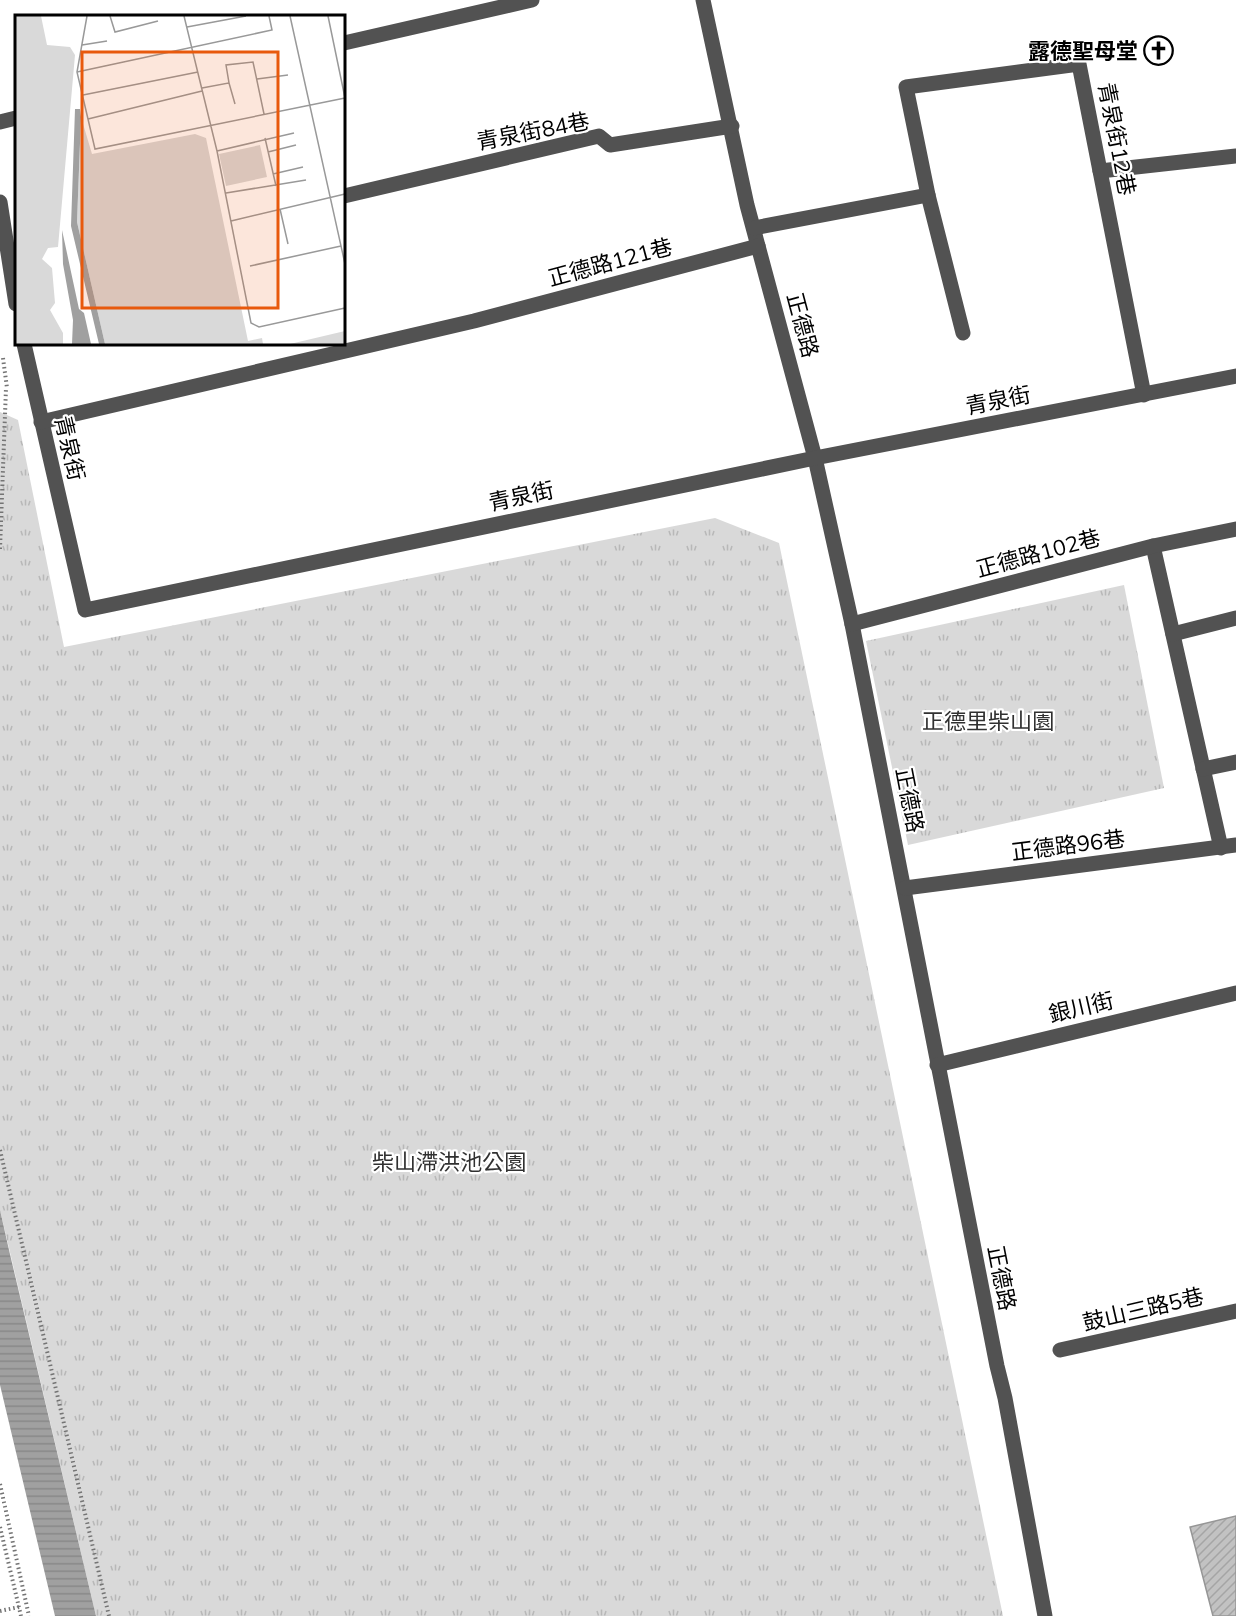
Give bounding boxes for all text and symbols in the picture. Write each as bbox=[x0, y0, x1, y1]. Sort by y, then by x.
inset map bbox=[15, 15, 345, 345]
church icon: 露德聖母堂 bbox=[1143, 35, 1175, 67]
place label: 露德聖母堂 bbox=[1028, 37, 1138, 65]
street label: 青泉街12巷 bbox=[1092, 80, 1142, 198]
street label: 青泉街84巷 bbox=[474, 106, 592, 156]
street label: 正德路121巷 bbox=[545, 232, 675, 292]
street label: 正德路 bbox=[781, 289, 825, 361]
street label: 青泉街 bbox=[963, 380, 1033, 420]
street label: 青泉街 bbox=[49, 413, 91, 483]
street label: 青泉街 bbox=[486, 475, 556, 517]
street label: 正德路102巷 bbox=[973, 523, 1103, 583]
park label: 正德里柴山園 bbox=[922, 707, 1054, 735]
street label: 正德路 bbox=[890, 765, 930, 835]
street label: 正德路96巷 bbox=[1010, 824, 1126, 866]
street label: 銀川街 bbox=[1046, 986, 1116, 1028]
park label: 柴山滯洪池公園 bbox=[372, 1148, 526, 1176]
street label: 正德路 bbox=[982, 1243, 1022, 1313]
street label: 鼓山三路5巷 bbox=[1080, 1282, 1206, 1336]

